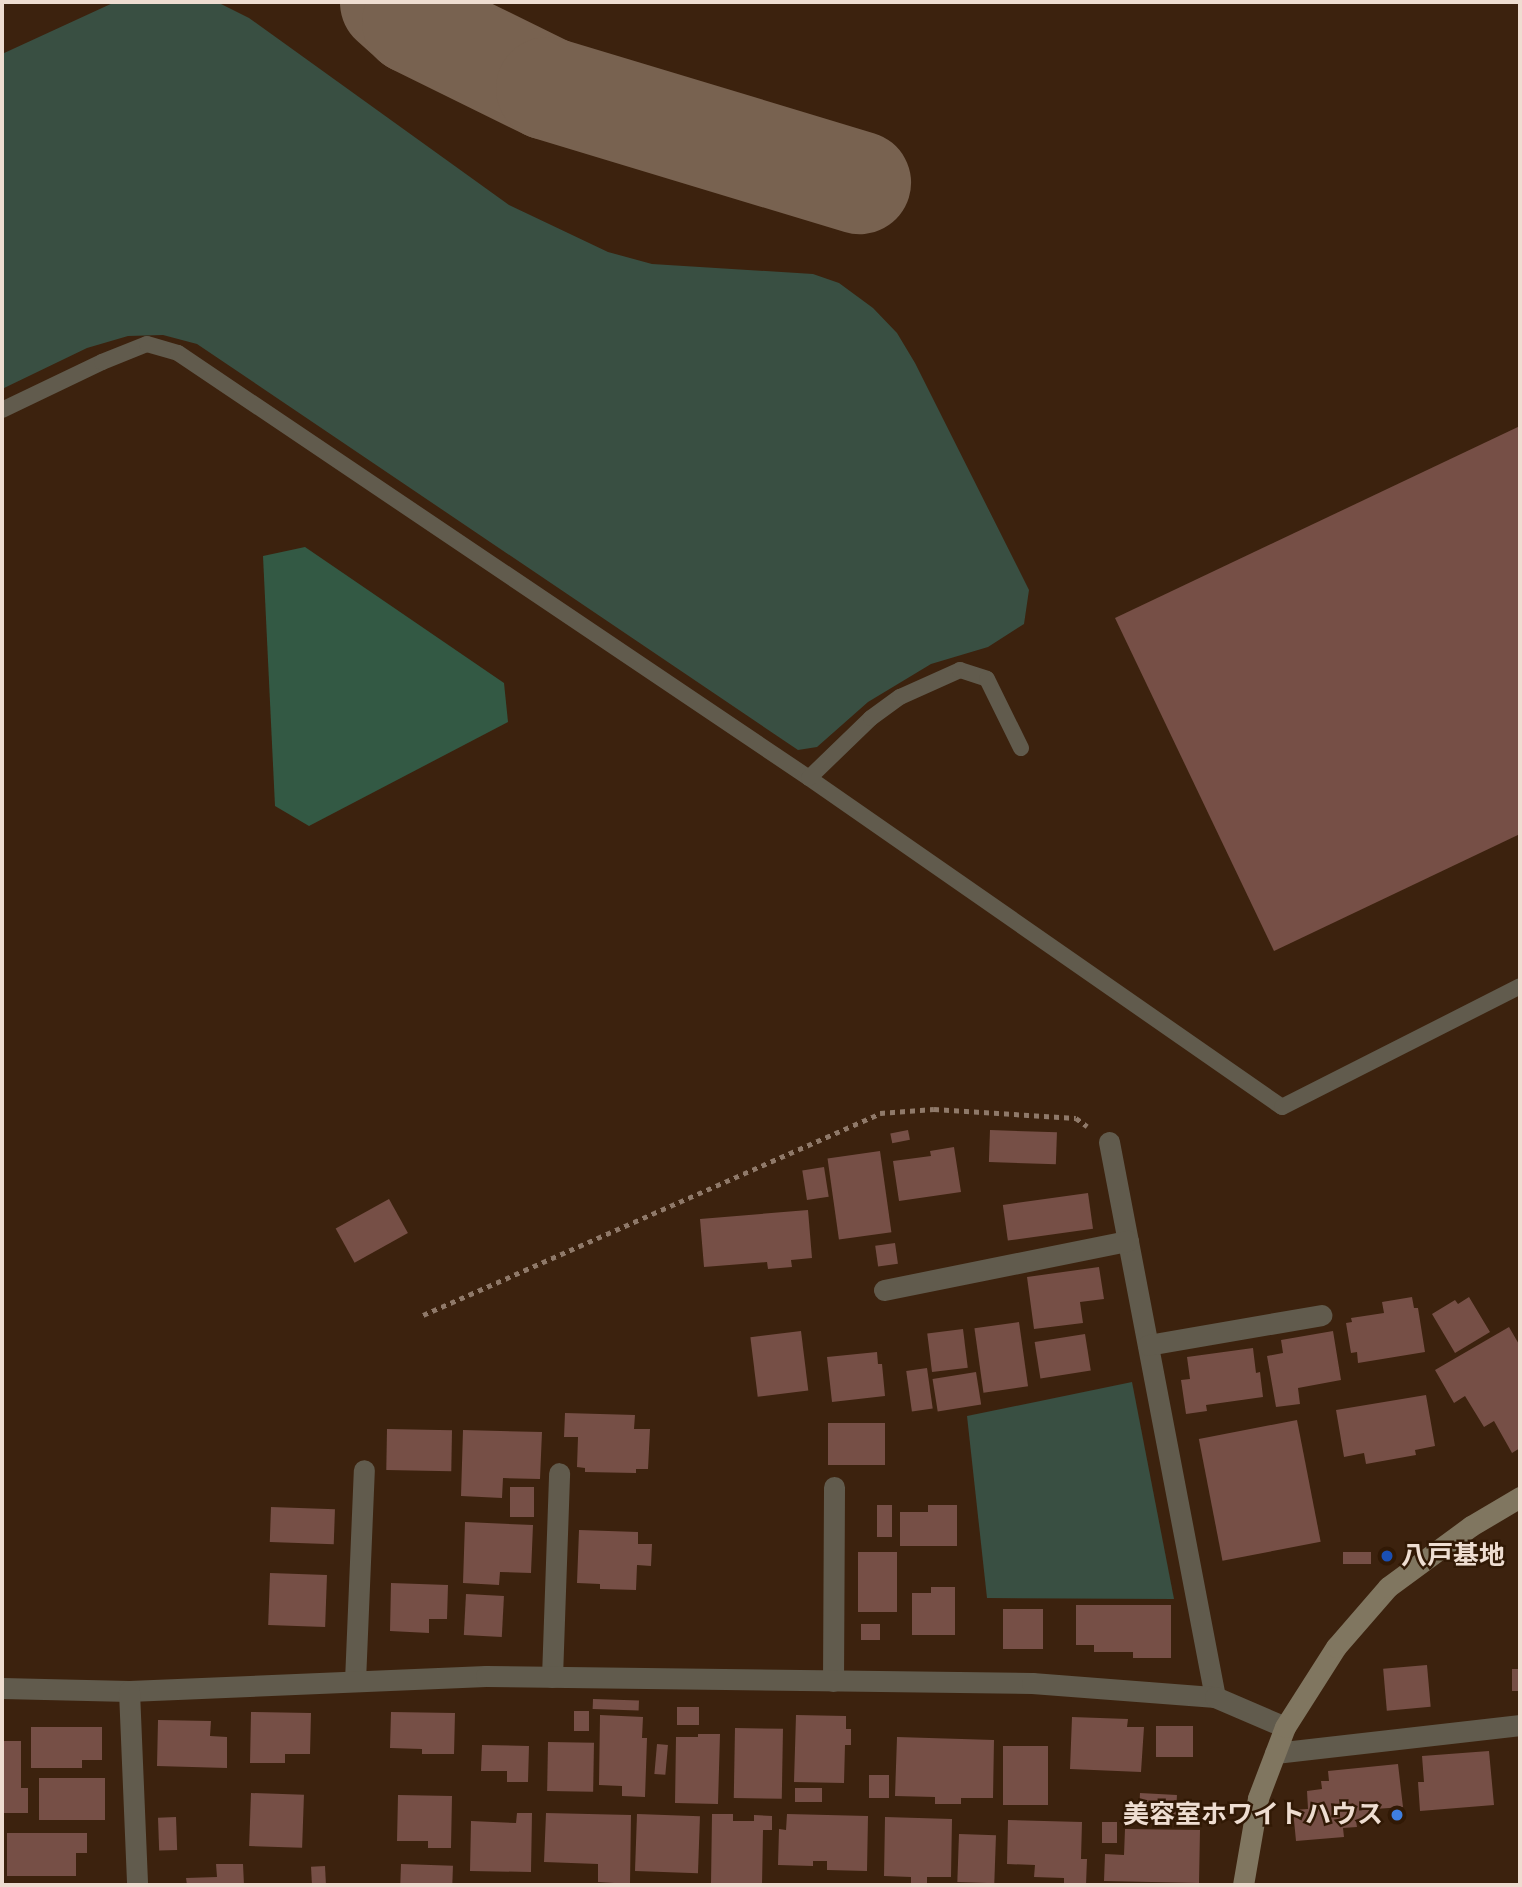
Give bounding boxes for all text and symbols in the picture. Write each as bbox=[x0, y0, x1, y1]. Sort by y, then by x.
place label: 八戸基地 bbox=[1401, 1540, 1505, 1572]
marker: 八戸基地 bbox=[1379, 1548, 1395, 1564]
place label: 美容室ホワイトハウス bbox=[1123, 1799, 1383, 1831]
marker: 美容室ホワイトハウス bbox=[1389, 1807, 1405, 1823]

